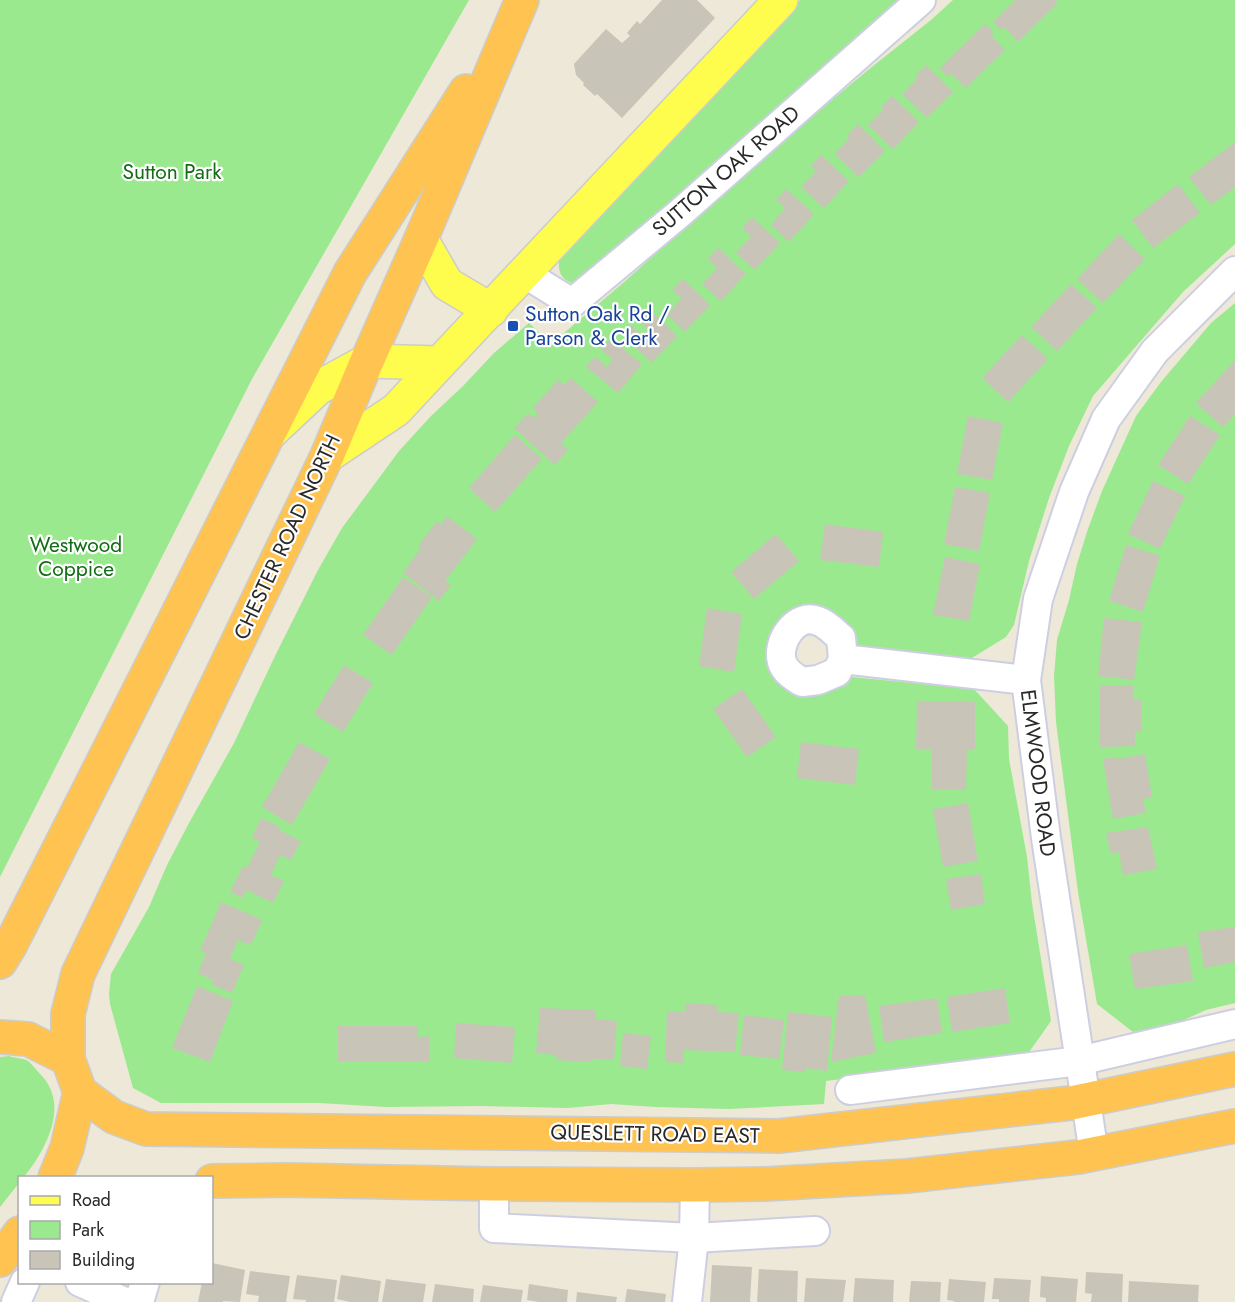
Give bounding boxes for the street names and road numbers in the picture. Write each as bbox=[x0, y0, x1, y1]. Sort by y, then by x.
street label: SUTTON OAK ROAD bbox=[646, 98, 806, 244]
street label: CHESTER ROAD NORTH bbox=[226, 429, 348, 645]
street label: ELMWOOD ROAD bbox=[1013, 688, 1063, 858]
street label: QUESLETT ROAD EAST bbox=[550, 1117, 760, 1151]

